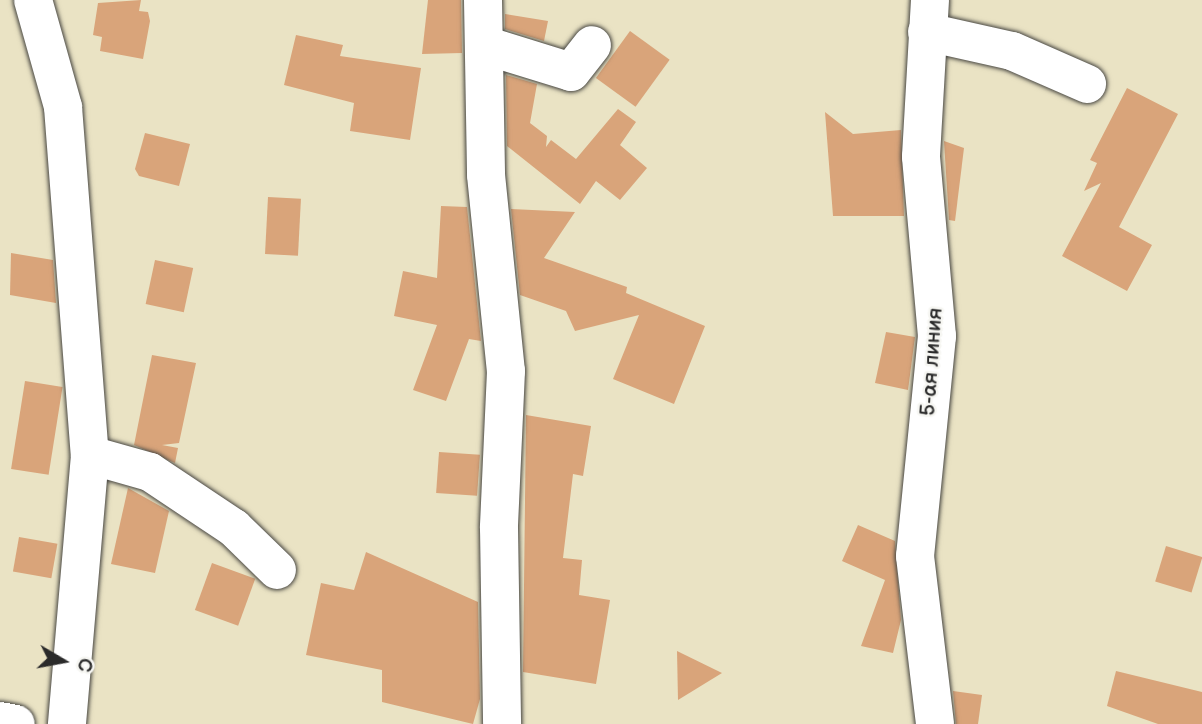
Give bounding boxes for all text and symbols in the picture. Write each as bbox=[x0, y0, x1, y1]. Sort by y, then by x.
street label: 5-ая линия bbox=[916, 307, 948, 417]
north arrow bbox=[28, 626, 98, 696]
text: С bbox=[72, 656, 97, 673]

